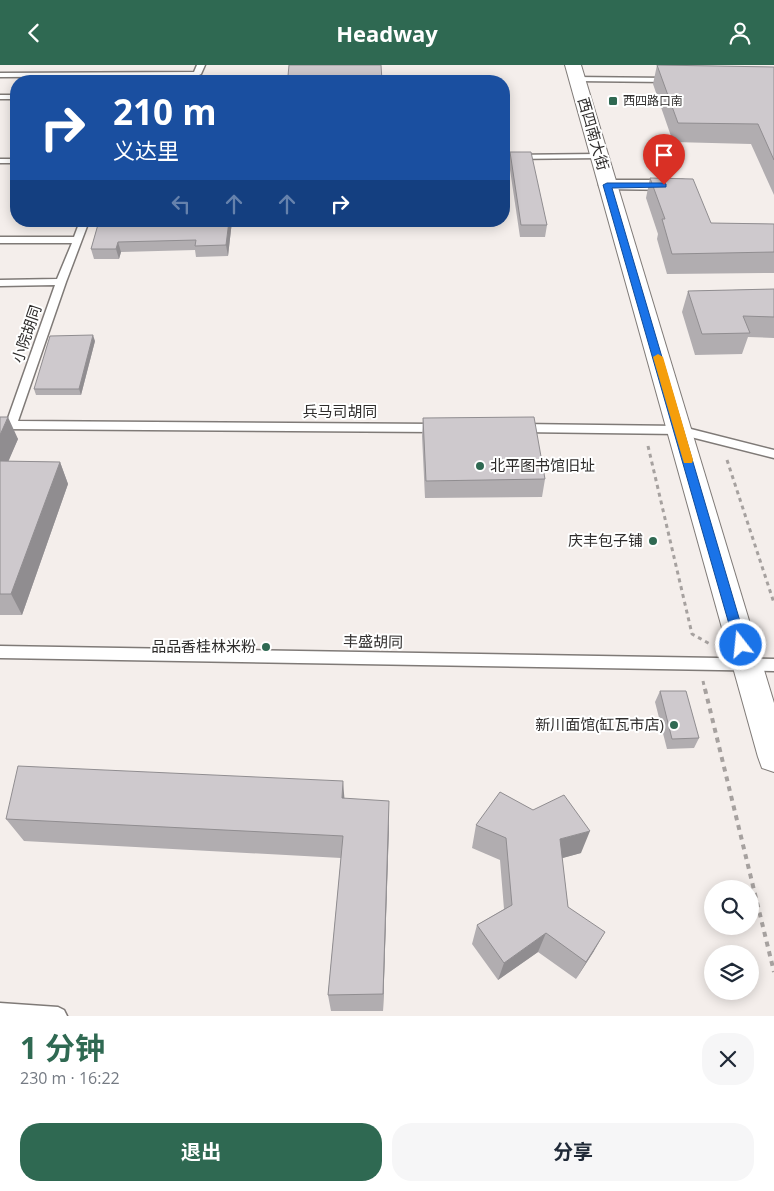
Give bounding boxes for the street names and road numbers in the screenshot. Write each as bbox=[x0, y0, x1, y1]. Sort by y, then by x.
street label: 西四南大街 bbox=[574, 95, 614, 173]
street label: 小院胡同 bbox=[7, 302, 45, 365]
street label: 兵马司胡同 bbox=[302, 401, 378, 421]
street label: 丰盛胡同 bbox=[343, 630, 403, 652]

